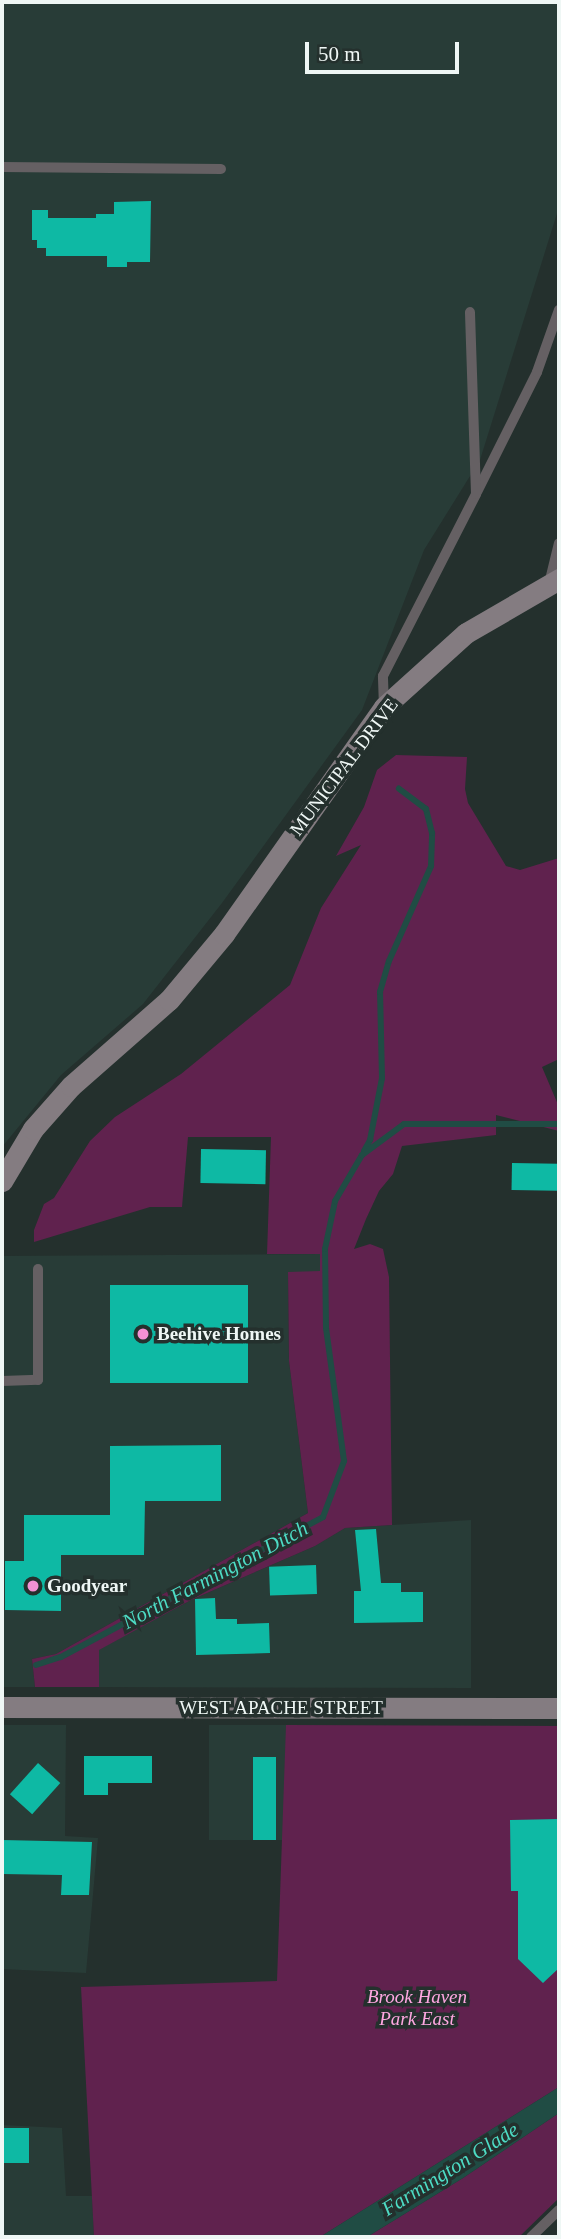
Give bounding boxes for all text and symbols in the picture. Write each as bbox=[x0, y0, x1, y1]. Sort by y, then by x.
scale bar bbox=[309, 28, 463, 72]
text: 50 m bbox=[318, 42, 361, 66]
street label: MUNICIPAL DRIVE bbox=[285, 694, 403, 840]
place label: Beehive Homes bbox=[157, 1323, 281, 1345]
marker: Beehive Homes bbox=[135, 1326, 151, 1342]
water label: North Farmington Ditch bbox=[118, 1515, 312, 1635]
place label: Goodyear bbox=[47, 1575, 127, 1597]
marker: Goodyear bbox=[25, 1578, 41, 1594]
street label: WEST APACHE STREET bbox=[178, 1697, 384, 1719]
park label: Brook Haven Park East bbox=[367, 1986, 467, 2030]
water label: Farmington Glade bbox=[377, 2117, 523, 2221]

